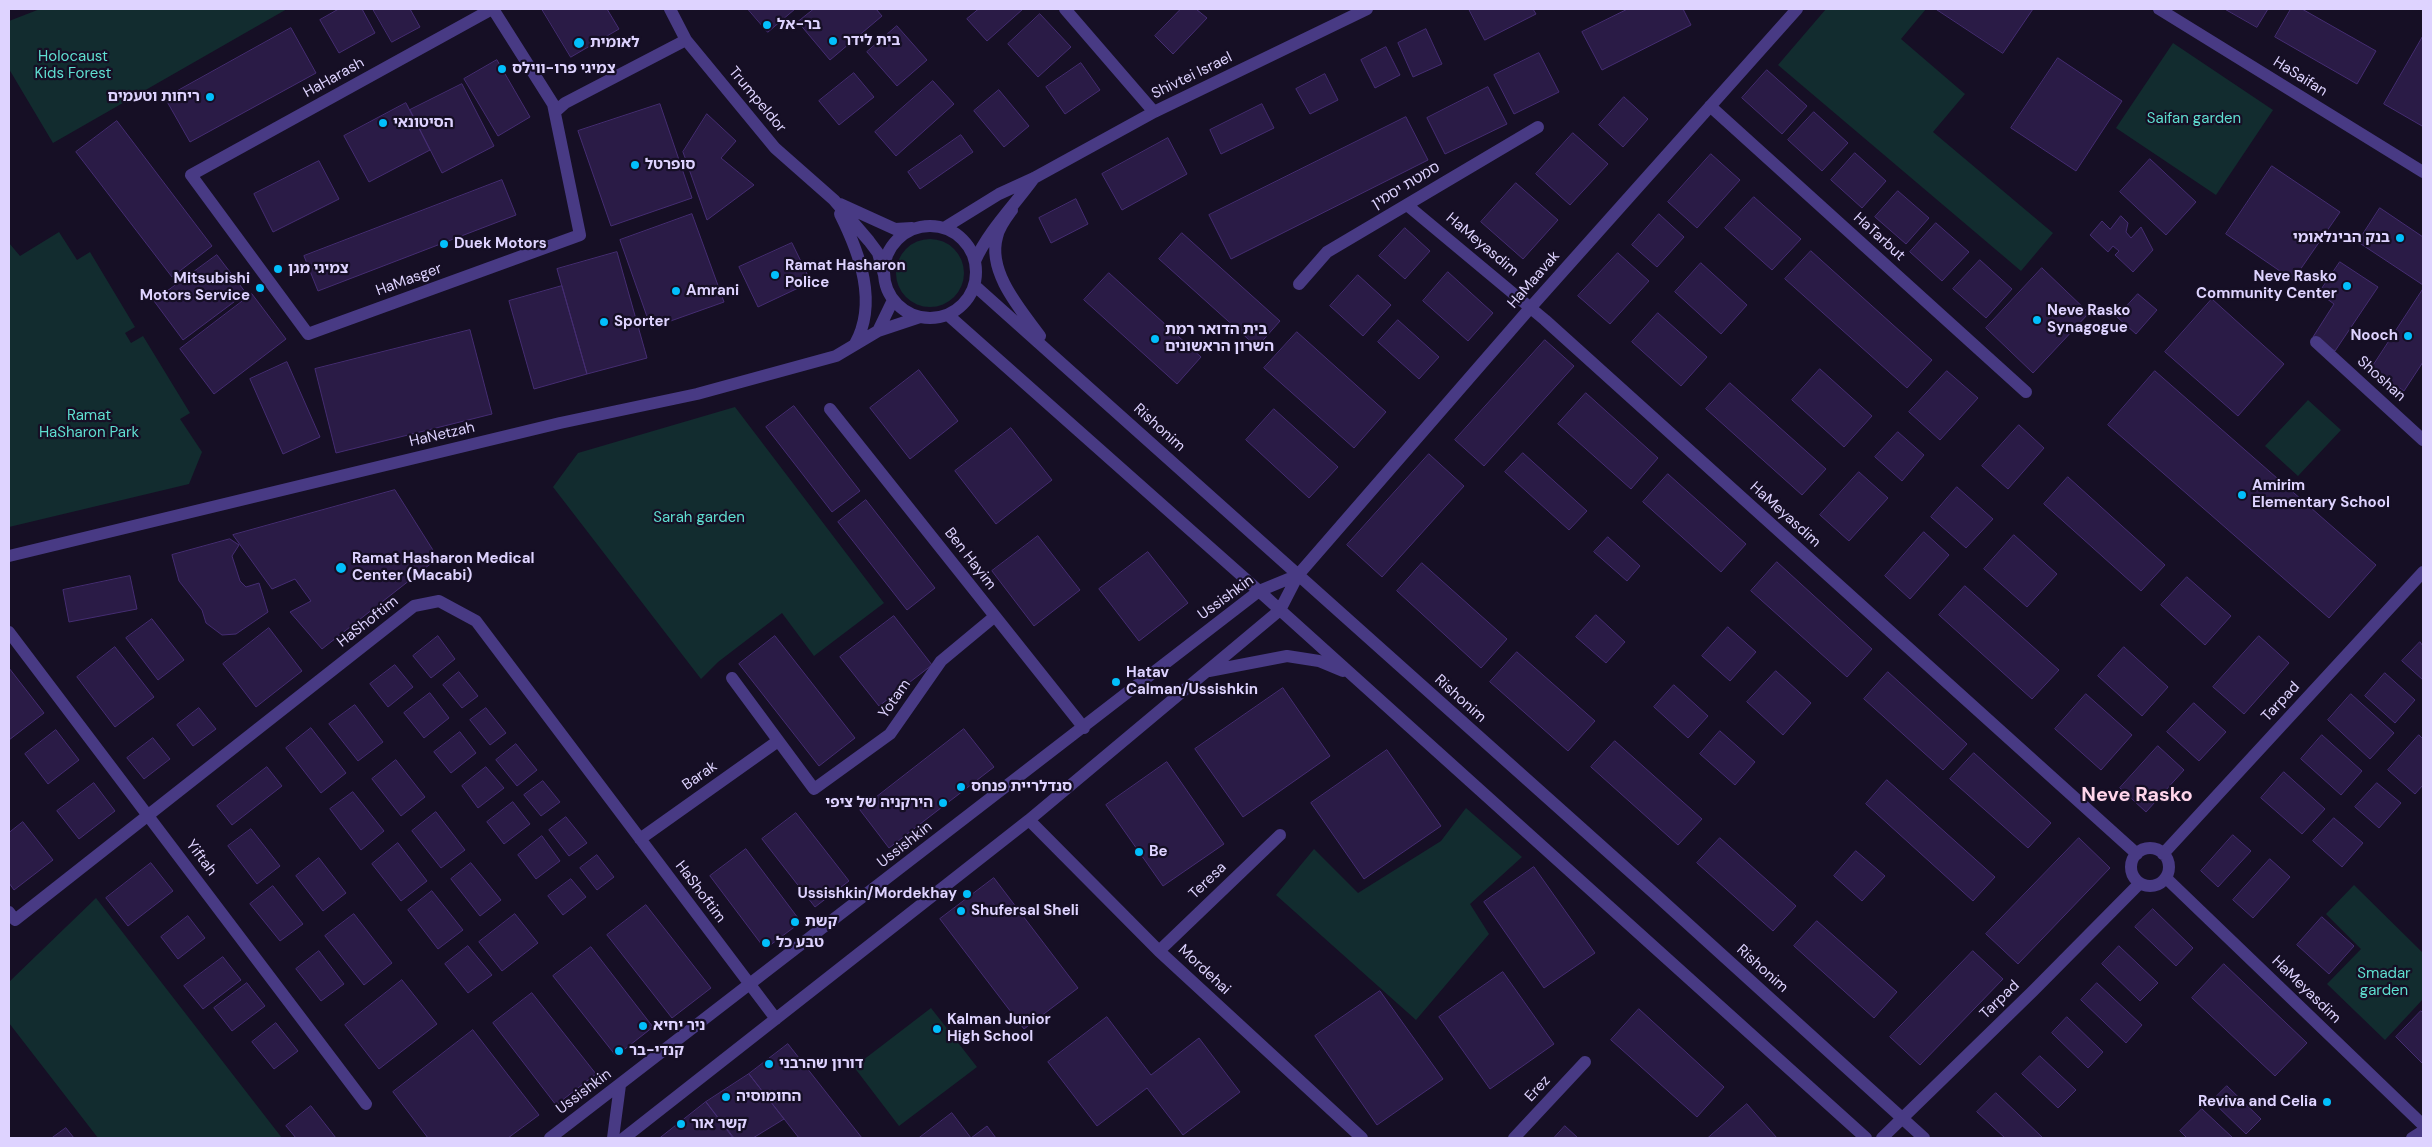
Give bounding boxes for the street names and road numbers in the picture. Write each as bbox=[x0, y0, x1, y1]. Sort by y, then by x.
street label: Shivtei Israel bbox=[1149, 49, 1235, 103]
street label: HaSaifan bbox=[2270, 53, 2330, 101]
street label: HaHarash bbox=[301, 54, 367, 102]
street label: Trumpeldor bbox=[724, 64, 790, 136]
street label: סמטת יסמין bbox=[1369, 159, 1443, 213]
street label: HaMeyasdim bbox=[1442, 209, 1522, 281]
street label: HaTarbut bbox=[1849, 209, 1909, 265]
street label: HaMaavak bbox=[1504, 248, 1564, 312]
street label: HaMasger bbox=[374, 260, 444, 300]
street label: Shoshan bbox=[2353, 353, 2409, 405]
street label: Rishonim bbox=[1130, 400, 1188, 456]
street label: HaNetzah bbox=[408, 419, 476, 451]
street label: HaMeyasdim bbox=[1746, 478, 1824, 552]
street label: Ben Hayim bbox=[940, 524, 1000, 594]
street label: Ussishkin bbox=[1195, 572, 1257, 624]
street label: HaShoftim bbox=[334, 593, 402, 651]
street label: Rishonim bbox=[1431, 671, 1489, 727]
street label: Yotam bbox=[875, 676, 915, 722]
street label: Tarpad bbox=[2258, 678, 2304, 726]
street label: Barak bbox=[679, 758, 721, 794]
street label: Ussishkin bbox=[874, 818, 936, 872]
street label: Yiftah bbox=[182, 837, 220, 879]
street label: HaShoftim bbox=[671, 858, 729, 926]
street label: Teresa bbox=[1186, 859, 1230, 903]
street label: Mordehai bbox=[1174, 941, 1234, 999]
street label: Rishonim bbox=[1733, 941, 1791, 997]
street label: HaMeyasdim bbox=[2268, 953, 2344, 1027]
street label: Tarpad bbox=[1976, 977, 2024, 1023]
street label: Ussishkin bbox=[553, 1065, 615, 1119]
street label: Erez bbox=[1521, 1072, 1555, 1106]

